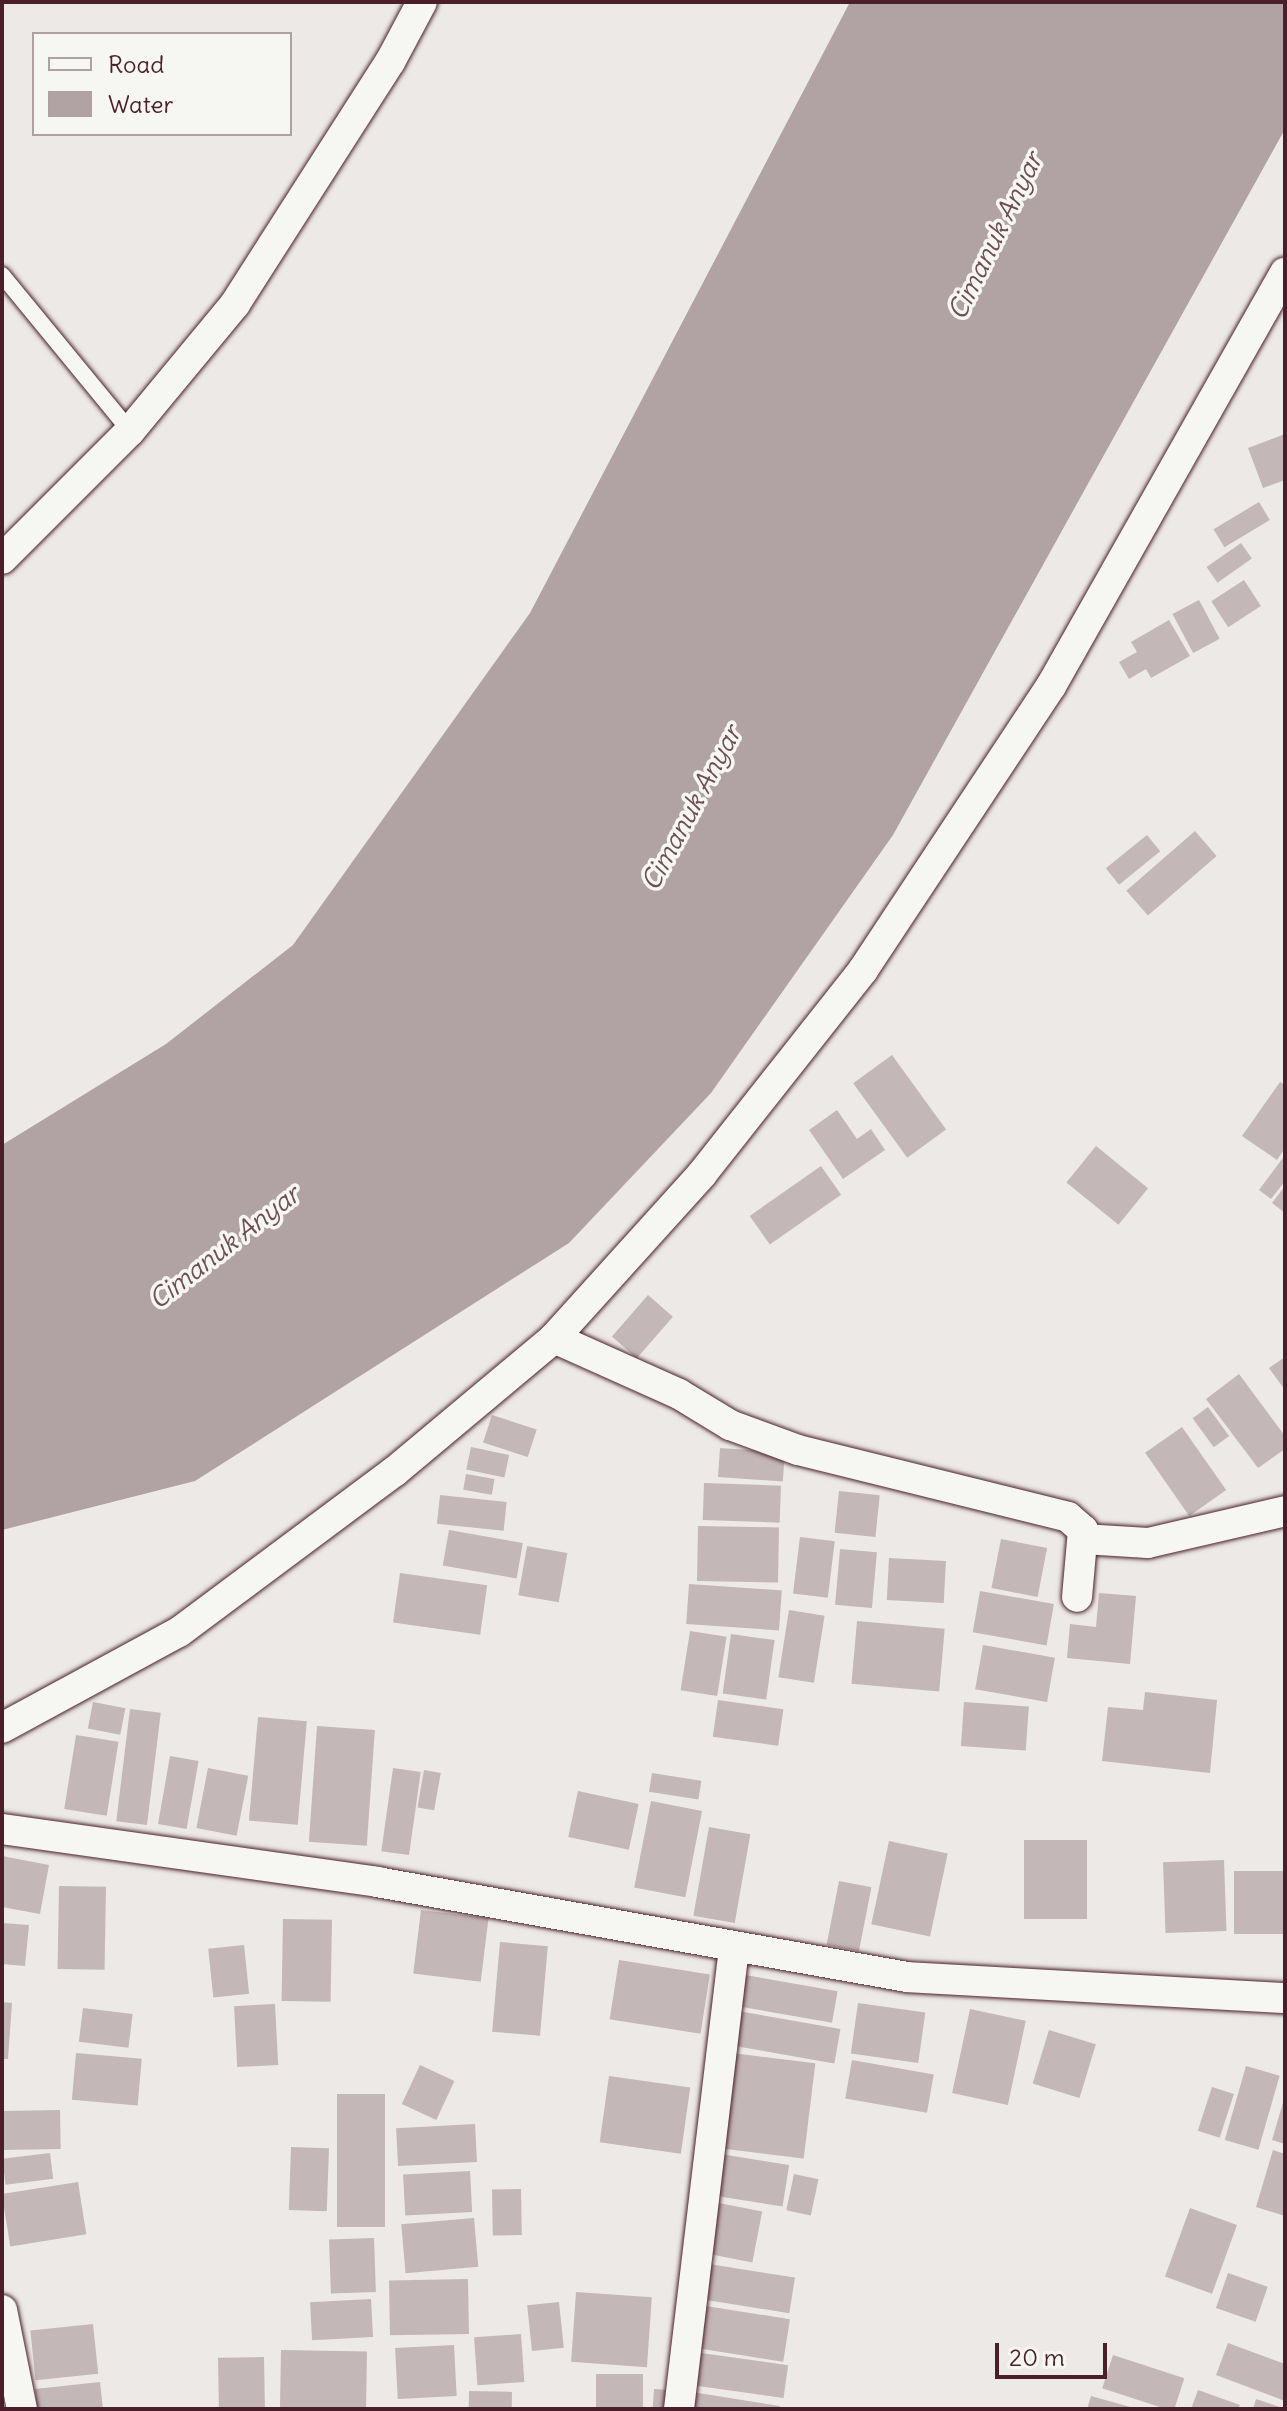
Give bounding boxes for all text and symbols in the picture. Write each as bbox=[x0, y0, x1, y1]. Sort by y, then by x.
legend bbox=[32, 32, 292, 136]
text: Road bbox=[108, 49, 164, 79]
text: Water bbox=[108, 89, 173, 119]
water label: Cimanuk Anyar bbox=[941, 147, 1049, 325]
water label: Cimanuk Anyar bbox=[635, 720, 747, 896]
water label: Cimanuk Anyar bbox=[143, 1179, 305, 1315]
scale bar bbox=[999, 2327, 1111, 2377]
text: 20 m bbox=[1009, 2342, 1065, 2372]

